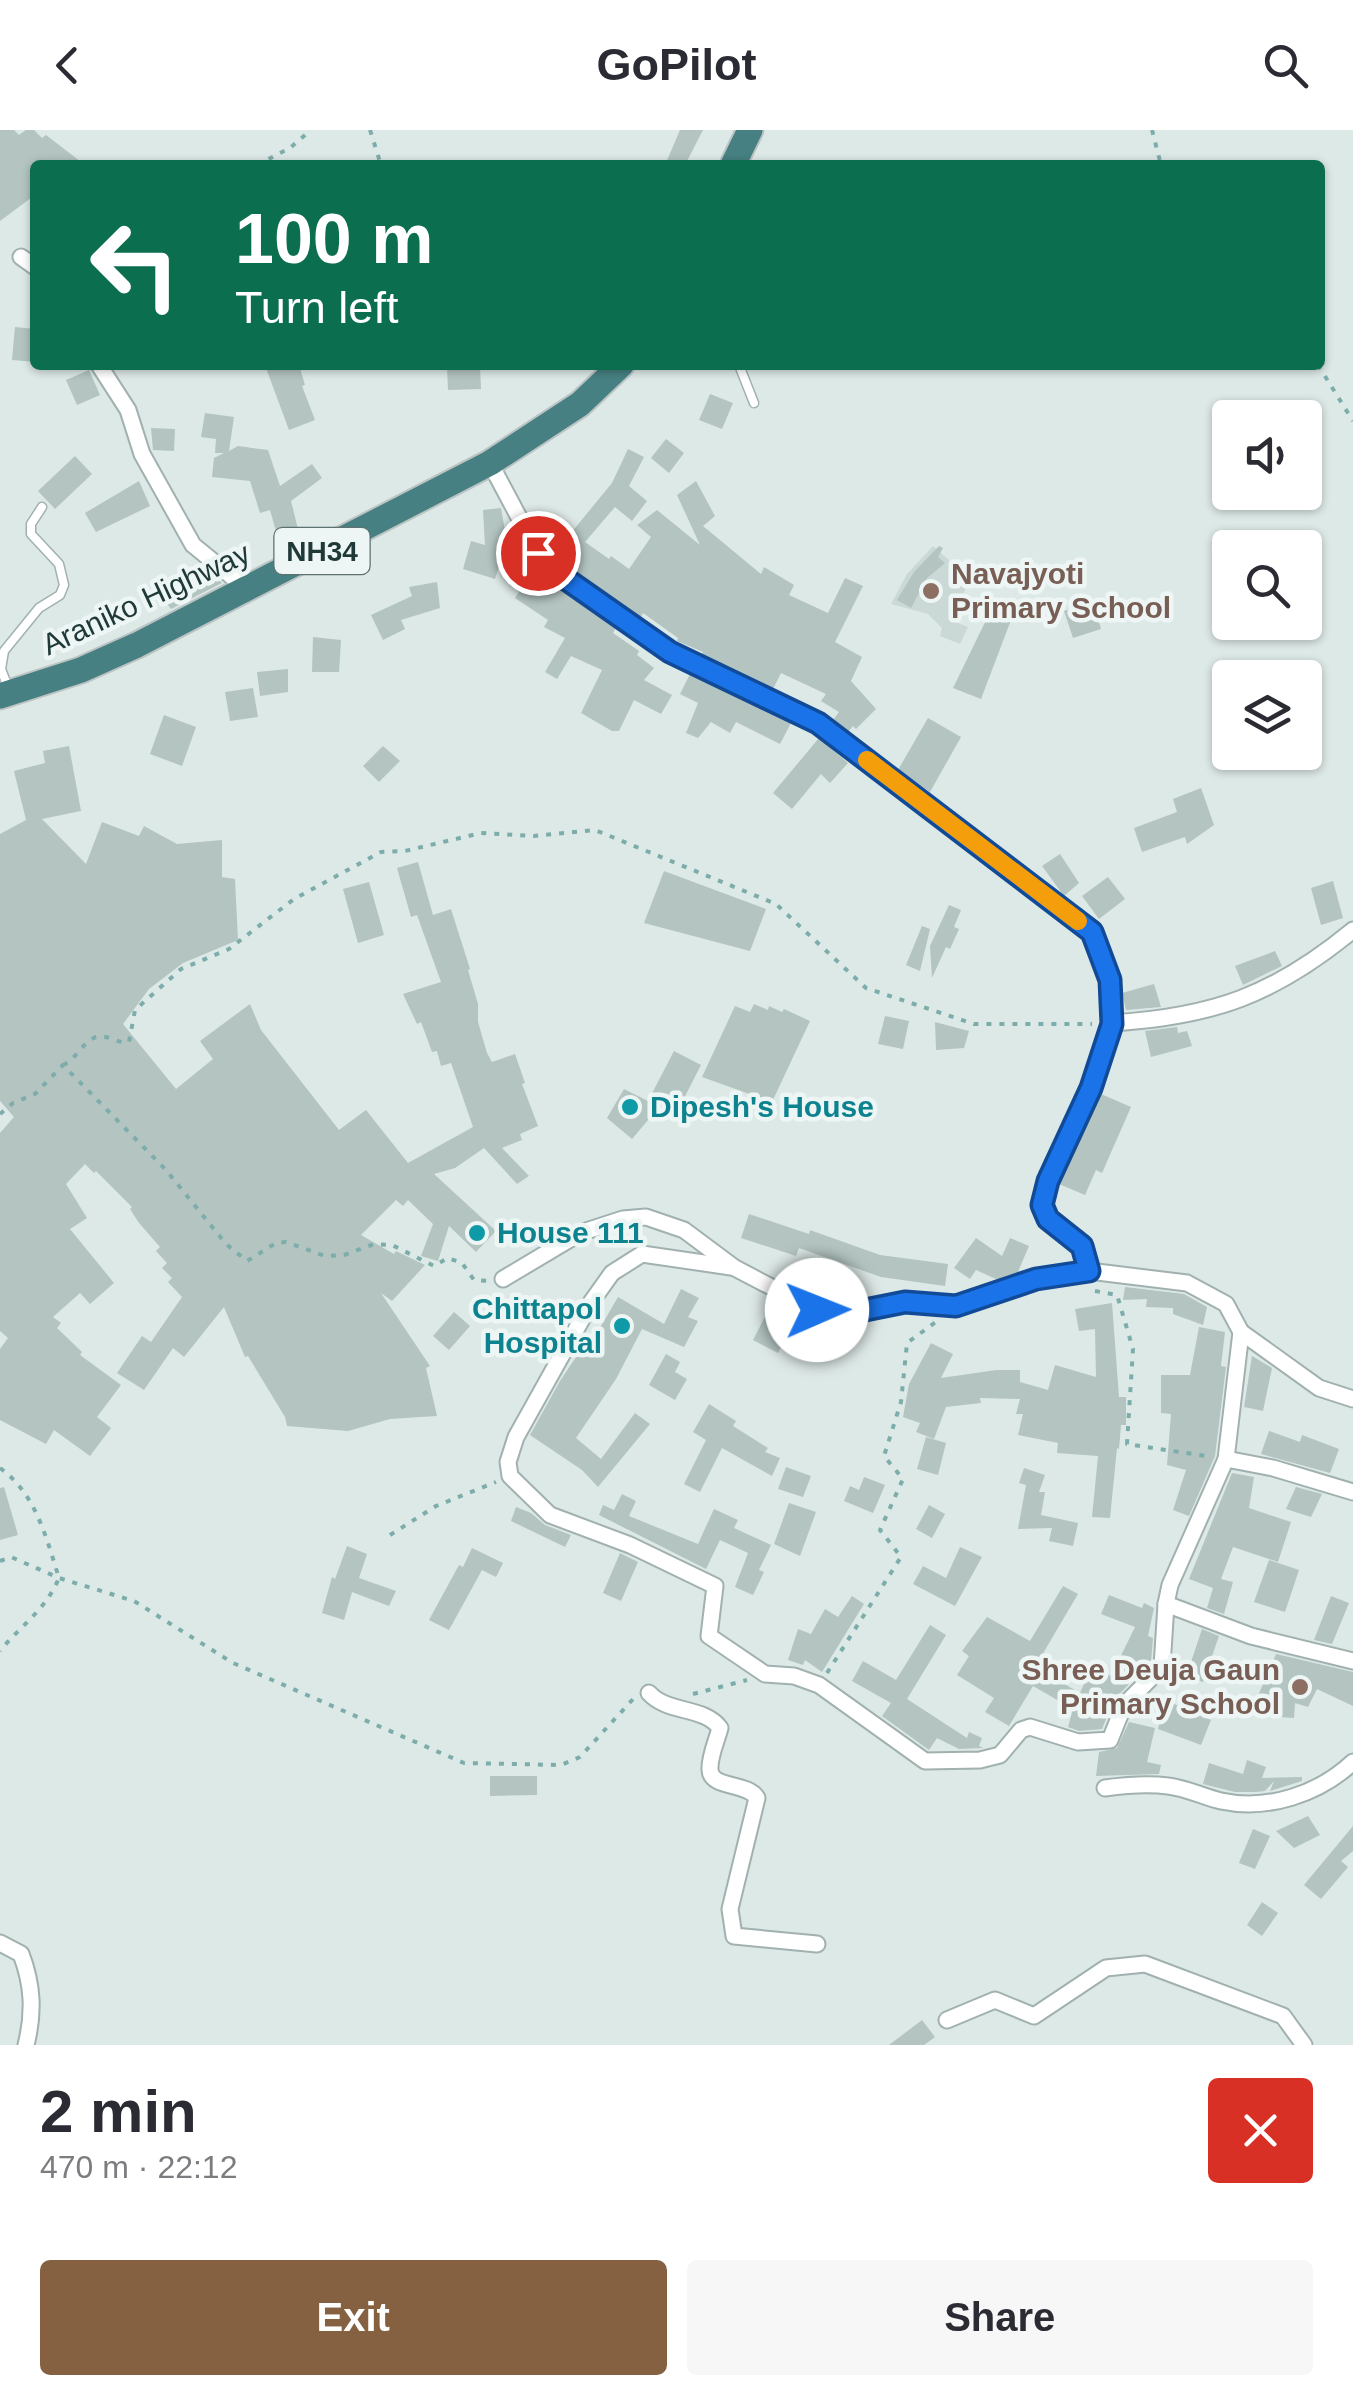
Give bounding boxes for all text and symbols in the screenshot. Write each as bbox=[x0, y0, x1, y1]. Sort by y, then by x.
icon: back bbox=[40, 38, 95, 93]
icon: search bbox=[1258, 38, 1313, 93]
text: GoPilot bbox=[597, 39, 756, 90]
icon: left bbox=[70, 200, 200, 330]
text: 100 m bbox=[235, 200, 433, 278]
text: Turn left bbox=[235, 282, 398, 333]
map controls bbox=[1212, 400, 1322, 770]
button: sound bbox=[1212, 400, 1322, 510]
pin bbox=[496, 511, 581, 596]
icon: arrive bbox=[511, 526, 566, 581]
road number: NH34 bbox=[274, 528, 370, 574]
button: search bbox=[1212, 530, 1322, 640]
street label: Araniko Highway bbox=[37, 536, 255, 661]
place label: Navajyoti Primary School bbox=[951, 557, 1171, 624]
marker: Navajyoti Primary School bbox=[920, 580, 942, 602]
button: layers bbox=[1212, 660, 1322, 770]
place label: Dipesh's House bbox=[650, 1090, 874, 1123]
marker: Dipesh's House bbox=[619, 1096, 641, 1118]
place label: House 111 bbox=[497, 1216, 644, 1249]
marker: House 111 bbox=[466, 1222, 488, 1244]
position arrow bbox=[765, 1258, 869, 1362]
place label: Chittapol Hospital bbox=[472, 1292, 602, 1359]
marker: Chittapol Hospital bbox=[611, 1315, 633, 1337]
place label: Shree Deuja Gaun Primary School bbox=[1022, 1653, 1280, 1720]
marker: Shree Deuja Gaun Primary School bbox=[1289, 1676, 1311, 1698]
text: 2 min bbox=[40, 2078, 197, 2145]
button: close bbox=[1208, 2078, 1313, 2183]
text: 470 m · 22:12 bbox=[40, 2149, 237, 2185]
button: Exit bbox=[40, 2260, 667, 2375]
button: Share bbox=[687, 2260, 1313, 2375]

